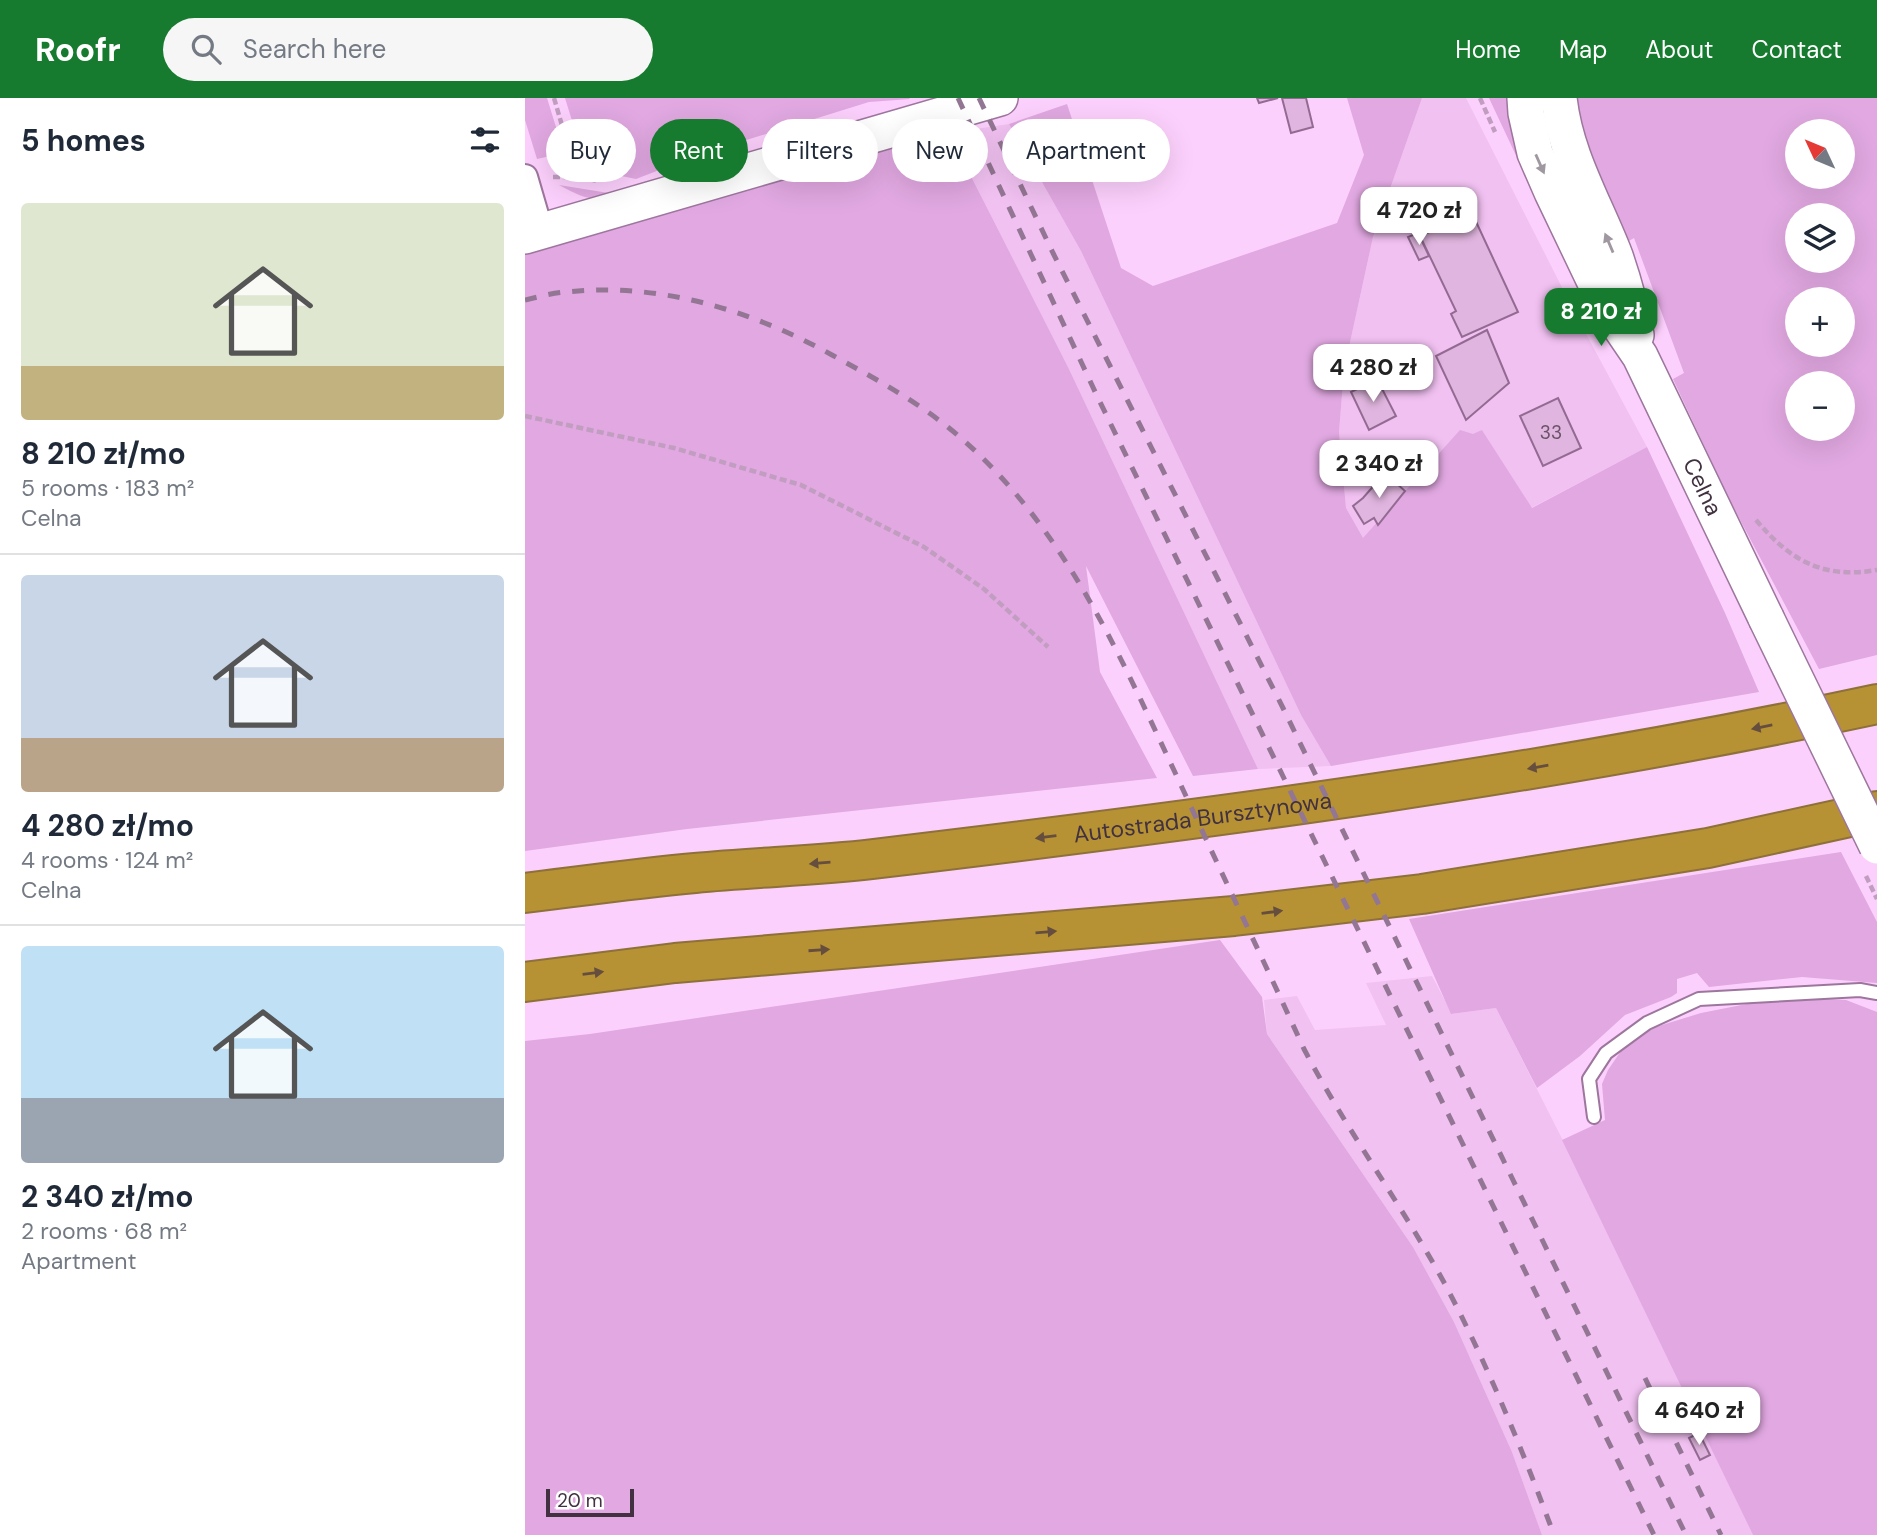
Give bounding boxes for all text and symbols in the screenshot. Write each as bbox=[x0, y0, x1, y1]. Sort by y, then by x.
search box bbox=[163, 18, 653, 81]
text: Roofr bbox=[35, 28, 121, 71]
icon: search bbox=[187, 30, 225, 68]
text: Search here bbox=[243, 32, 386, 66]
text: Home bbox=[1455, 34, 1521, 65]
text: Map bbox=[1559, 34, 1607, 65]
text: About bbox=[1645, 34, 1714, 65]
text: Contact bbox=[1752, 34, 1842, 65]
chip: Buy bbox=[546, 119, 636, 182]
chip: Rent bbox=[650, 119, 748, 182]
chip: Filters bbox=[762, 119, 878, 182]
chip: New bbox=[892, 119, 988, 182]
chip: Apartment bbox=[1002, 119, 1170, 182]
north arrow bbox=[1785, 119, 1855, 189]
map controls bbox=[1785, 119, 1855, 441]
text: 5 homes bbox=[21, 121, 146, 160]
icon: filters bbox=[466, 121, 504, 159]
one-way arrow bbox=[1534, 154, 1546, 174]
pin: 4 720 zł bbox=[1347, 188, 1491, 247]
text: 4 720 zł bbox=[1376, 195, 1462, 225]
button: layers bbox=[1785, 203, 1855, 273]
one-way arrow bbox=[1603, 233, 1615, 253]
icon: home bbox=[200, 248, 326, 374]
button: + bbox=[1785, 287, 1855, 357]
pin: 8 210 zł bbox=[1529, 288, 1673, 348]
text: 8 210 zł bbox=[1560, 296, 1642, 326]
pin: 4 280 zł bbox=[1301, 344, 1445, 404]
text: 4 280 zł bbox=[1329, 352, 1417, 382]
button: − bbox=[1785, 371, 1855, 441]
house number: 33 bbox=[1540, 420, 1562, 445]
text: 8 210 zł/mo bbox=[21, 434, 186, 473]
pin: 2 340 zł bbox=[1307, 440, 1451, 500]
text: 2 340 zł bbox=[1335, 448, 1423, 478]
street label: Celna bbox=[1676, 453, 1729, 520]
text: 5 rooms · 183 m² bbox=[21, 473, 194, 503]
text: Celna bbox=[21, 503, 81, 533]
icon: home bbox=[200, 620, 326, 746]
one-way arrow bbox=[1751, 722, 1773, 733]
one-way arrow bbox=[1527, 762, 1549, 773]
street label: Autostrada Bursztynowa bbox=[1072, 785, 1334, 849]
text: 4 280 zł/mo bbox=[21, 806, 194, 845]
one-way arrow bbox=[1035, 831, 1057, 842]
text: 4 rooms · 124 m² bbox=[21, 845, 193, 875]
one-way arrow bbox=[809, 858, 831, 869]
text: Celna bbox=[21, 875, 81, 905]
one-way arrow bbox=[1262, 906, 1284, 917]
one-way arrow bbox=[1035, 926, 1057, 937]
one-way arrow bbox=[808, 944, 830, 955]
one-way arrow bbox=[582, 968, 604, 979]
icon: home bbox=[200, 991, 326, 1117]
text: 2 340 zł/mo bbox=[21, 1177, 193, 1216]
text: 2 rooms · 68 m² bbox=[21, 1216, 187, 1246]
text: Apartment bbox=[21, 1246, 136, 1276]
pin: 4 640 zł bbox=[1627, 1388, 1771, 1447]
text: 4 640 zł bbox=[1654, 1395, 1744, 1425]
scale bar bbox=[546, 1486, 633, 1518]
text: 20 m bbox=[557, 1488, 603, 1513]

